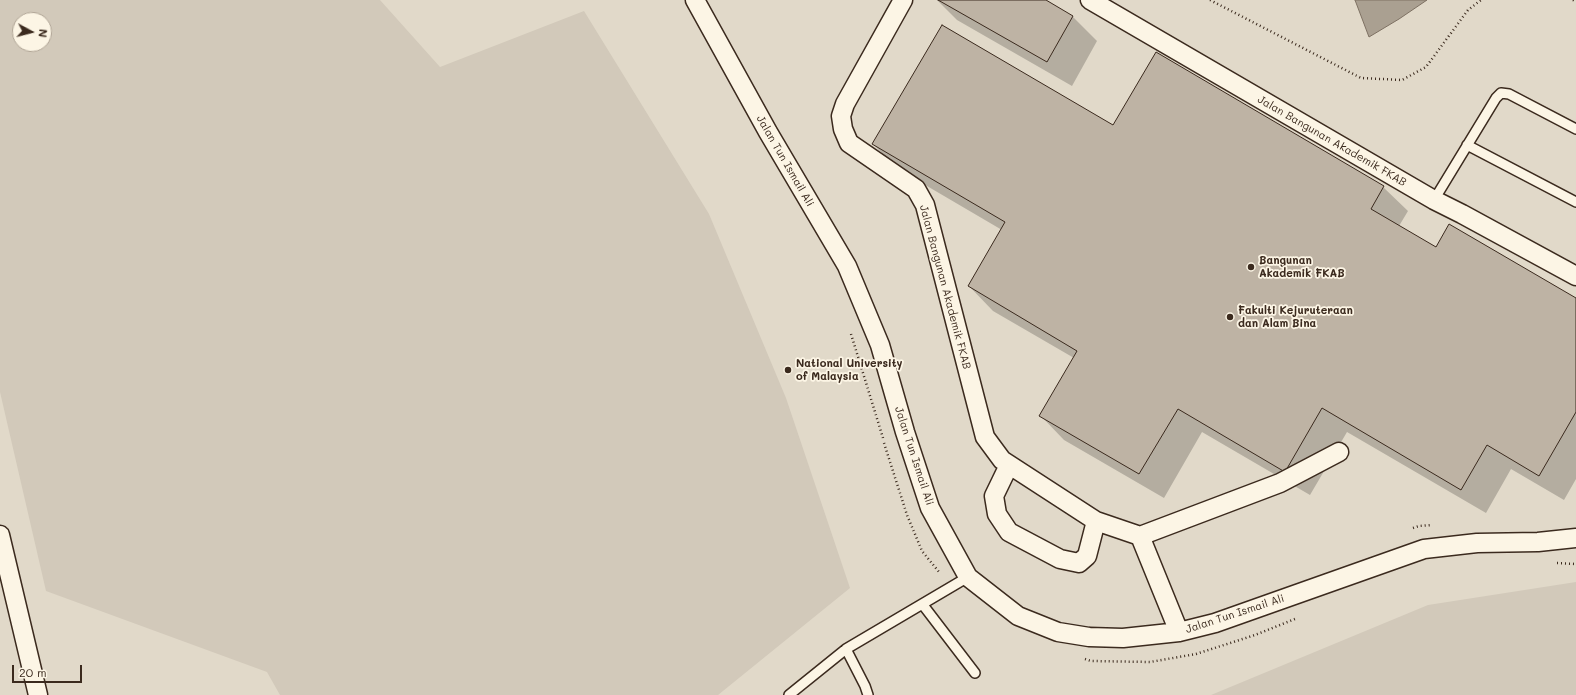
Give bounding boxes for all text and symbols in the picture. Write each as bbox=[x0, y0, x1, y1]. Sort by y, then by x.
north arrow bbox=[12, 12, 52, 52]
text: N bbox=[35, 28, 51, 38]
street label: Jalan Bangunan Akademik FKAB bbox=[1255, 93, 1409, 189]
street label: Jalan Tun Ismail Ali bbox=[754, 113, 816, 209]
street label: Jalan Bangunan Akademik FKAB bbox=[917, 203, 973, 371]
place label: Bangunan Akademik FKAB bbox=[1259, 254, 1345, 280]
marker: Bangunan Akademik FKAB bbox=[1246, 262, 1256, 272]
place label: Fakulti Kejuruteraan dan Alam Bina bbox=[1238, 304, 1353, 330]
marker: Fakulti Kejuruteraan dan Alam Bina bbox=[1225, 312, 1235, 322]
place label: National University of Malaysia bbox=[796, 357, 903, 383]
marker: National University of Malaysia bbox=[783, 365, 793, 375]
street label: Jalan Tun Ismail Ali bbox=[892, 405, 936, 507]
street label: Jalan Tun Ismail Ali bbox=[1184, 592, 1286, 636]
scale bar bbox=[14, 657, 84, 683]
text: 20 m bbox=[19, 664, 47, 680]

